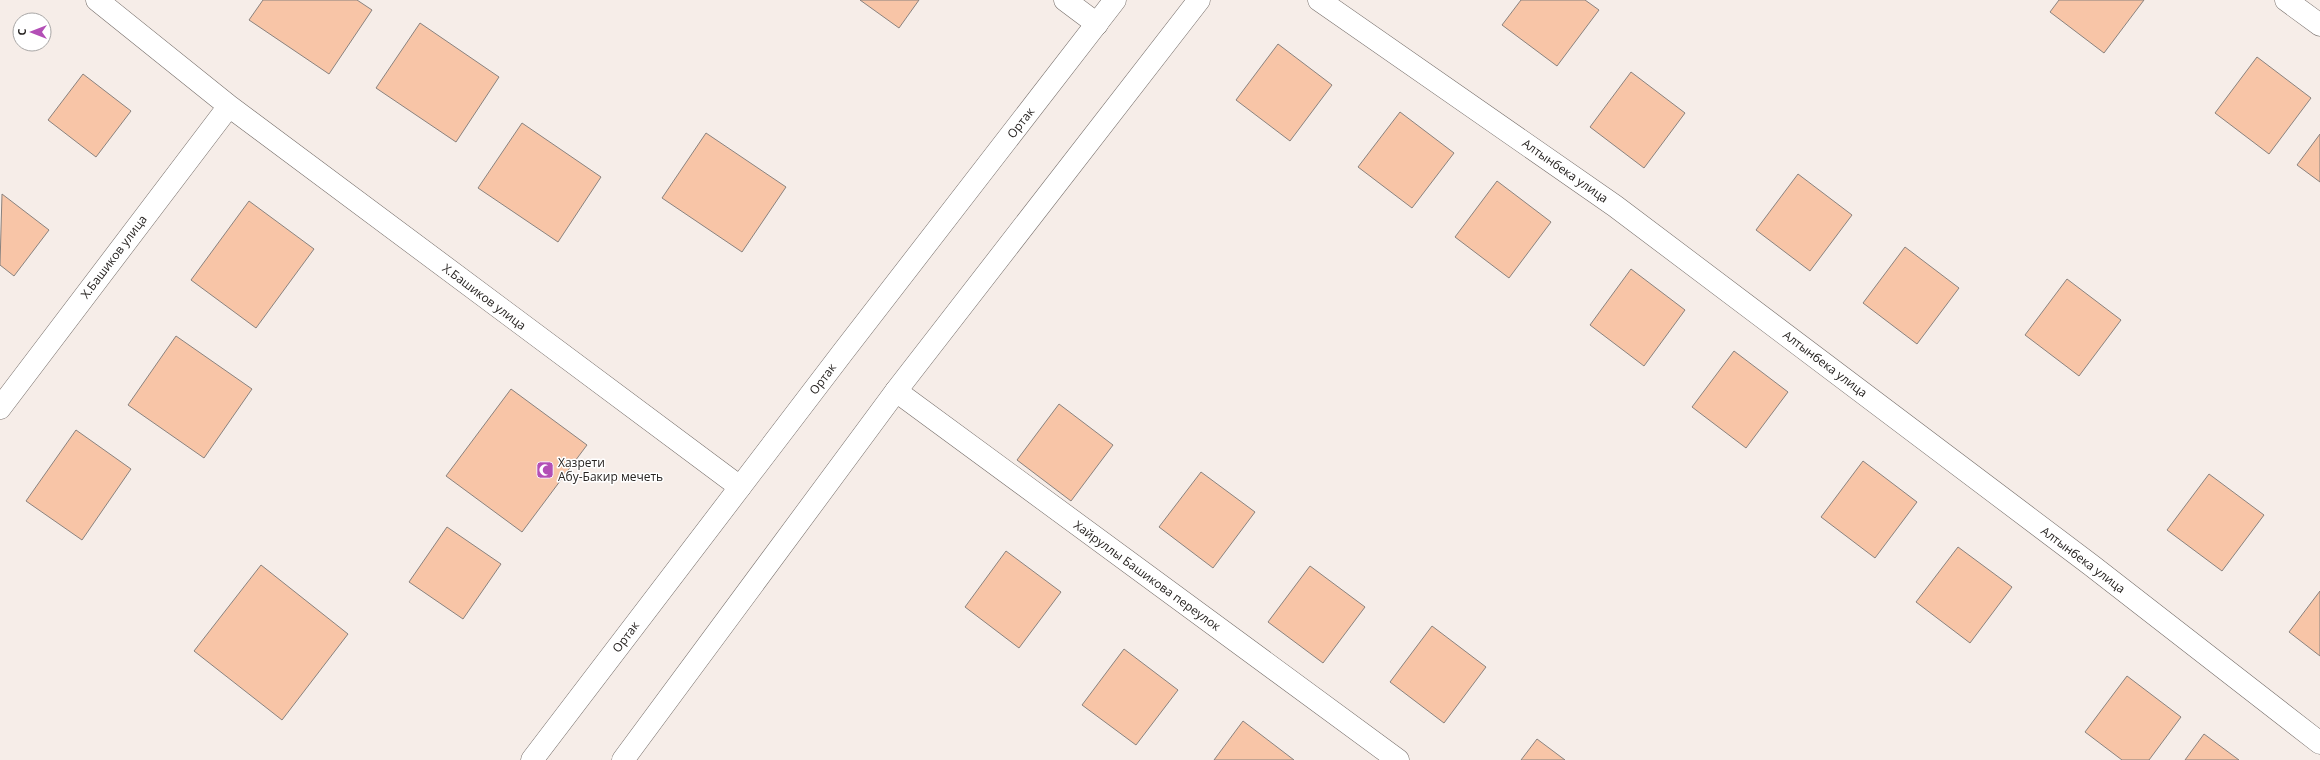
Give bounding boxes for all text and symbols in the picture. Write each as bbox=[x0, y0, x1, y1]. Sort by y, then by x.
north arrow bbox=[12, 12, 52, 52]
text: С bbox=[14, 28, 29, 36]
street label: Ортак bbox=[1003, 103, 1039, 142]
street label: Алтынбека улица bbox=[1519, 135, 1612, 207]
street label: Х.Башиков улица bbox=[77, 211, 151, 302]
street label: Х.Башиков улица bbox=[439, 260, 530, 334]
street label: Алтынбека улица bbox=[1780, 326, 1871, 401]
street label: Ортак bbox=[805, 359, 840, 398]
place label: Хазрети Абу-Бакир мечеть bbox=[558, 454, 663, 485]
mosque icon: Хазрети Абу-Бакир мечеть bbox=[535, 460, 555, 480]
street label: Хайруллы Башикова переулок bbox=[1070, 517, 1225, 635]
street label: Алтынбека улица bbox=[2038, 522, 2129, 597]
street label: Ортак bbox=[608, 617, 643, 656]

